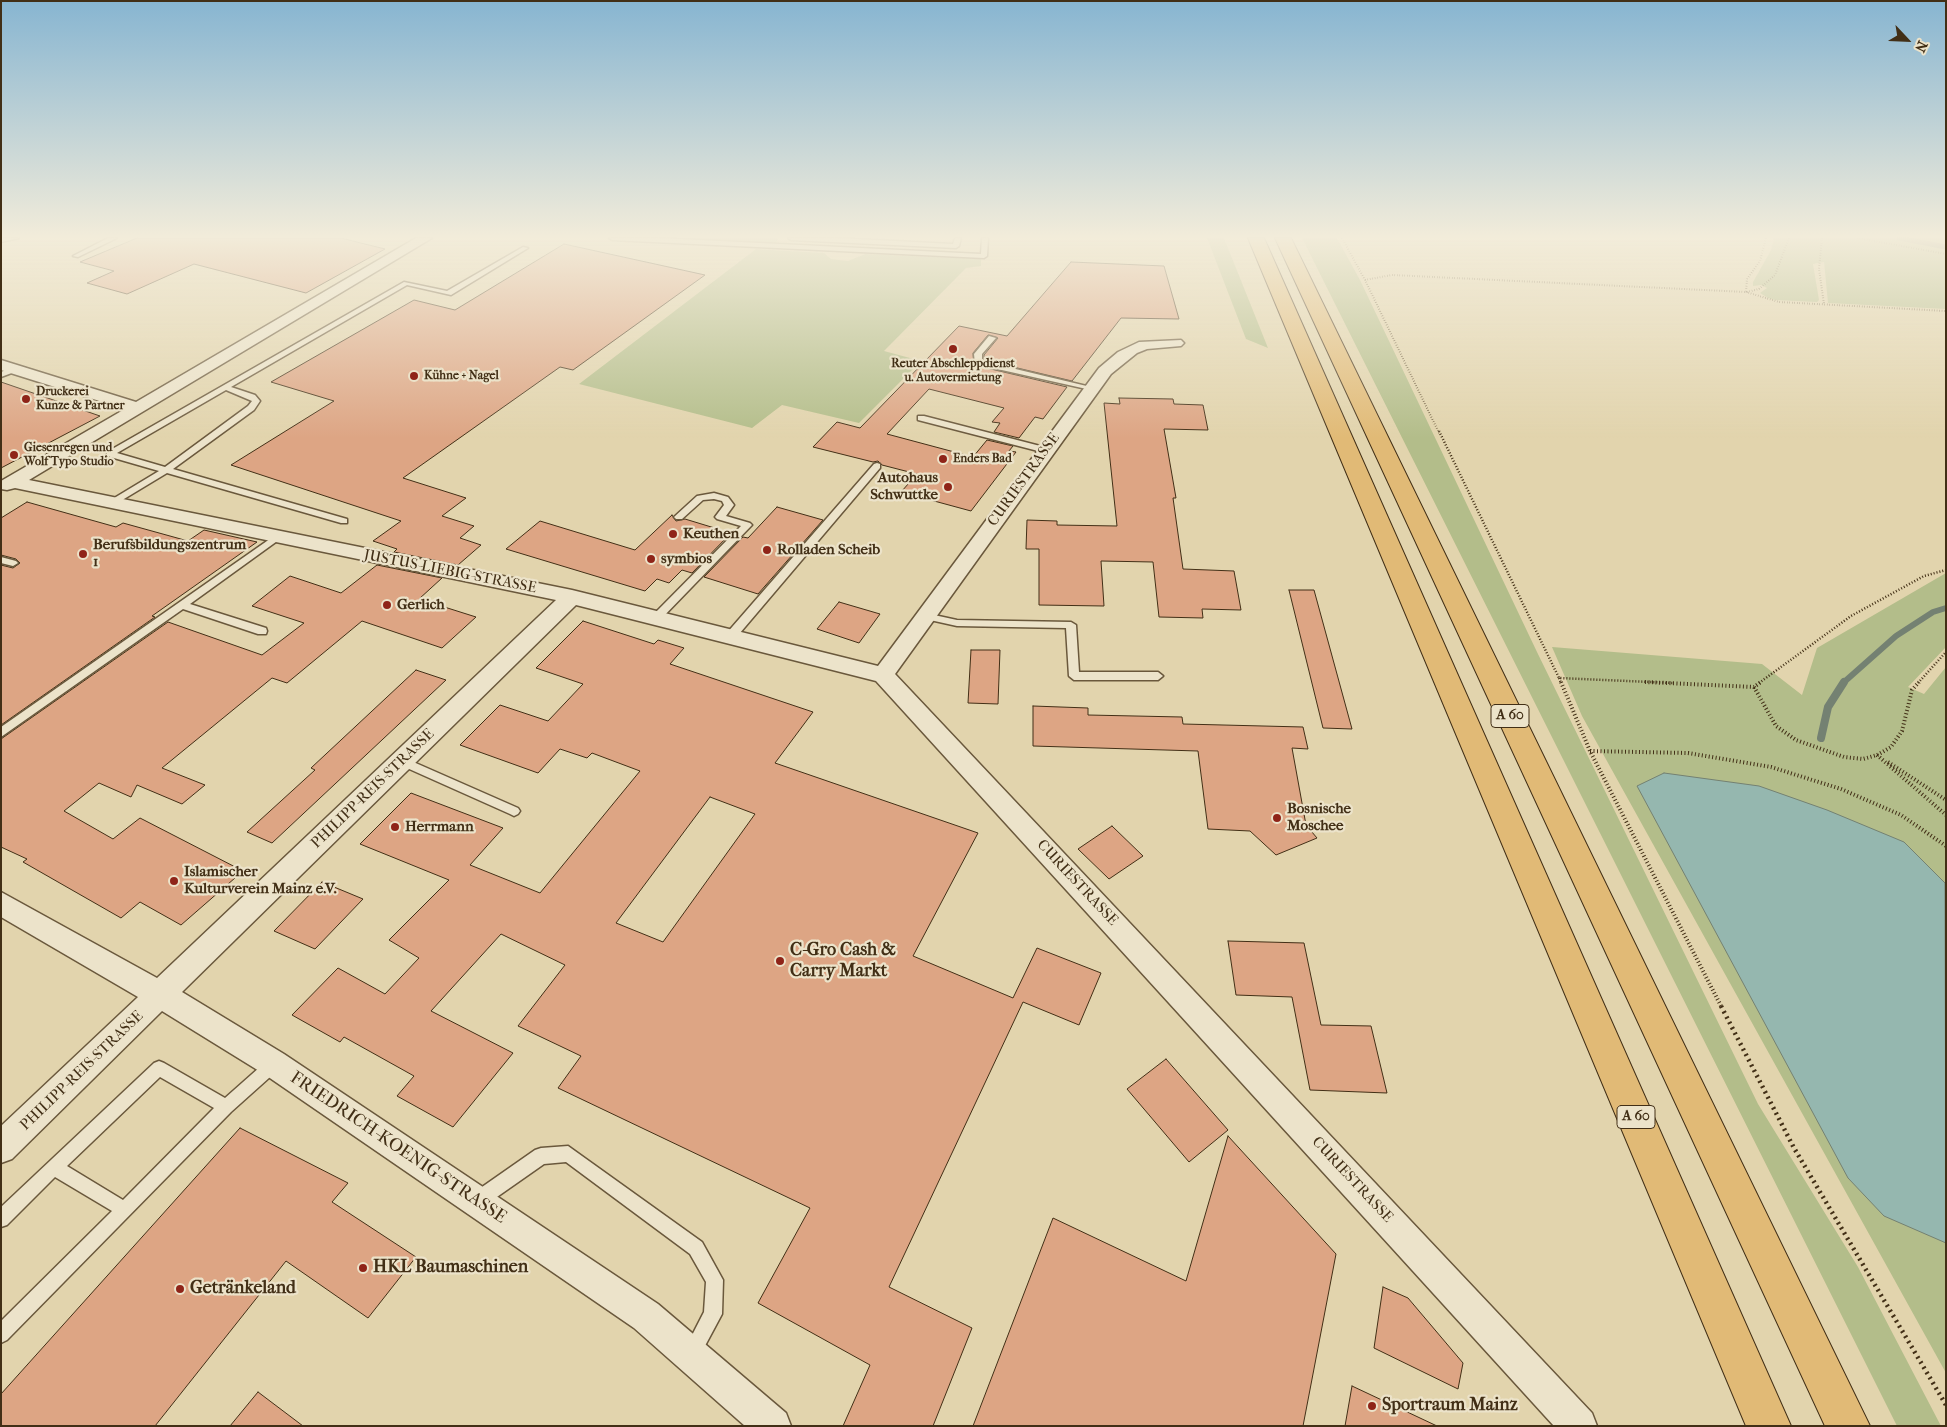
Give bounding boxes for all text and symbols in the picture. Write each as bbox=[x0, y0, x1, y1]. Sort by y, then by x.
north arrow bbox=[1882, 15, 1932, 65]
text: N bbox=[1911, 38, 1931, 55]
marker: Reuter Abschleppdienst u. Autovermietung bbox=[947, 343, 959, 355]
place label: Reuter Abschleppdienst u. Autovermietung bbox=[891, 357, 1015, 385]
place label: Kühne + Nagel bbox=[424, 369, 499, 383]
marker: Kühne + Nagel bbox=[408, 370, 420, 382]
place label: Druckerei Kunze & Partner bbox=[36, 385, 125, 413]
marker: Druckerei Kunze & Partner bbox=[20, 393, 32, 405]
street label: CURIESTRASSE bbox=[984, 430, 1064, 530]
place label: Giesenregen und Wolf Typo Studio bbox=[24, 441, 114, 469]
marker: Giesenregen und Wolf Typo Studio bbox=[8, 449, 20, 461]
place label: Enders Bad bbox=[953, 452, 1012, 466]
marker: Enders Bad bbox=[937, 453, 949, 465]
place label: Autohaus Schwuttke bbox=[870, 469, 938, 504]
marker: Autohaus Schwuttke bbox=[942, 481, 954, 493]
place label: Keuthen bbox=[683, 525, 739, 543]
marker: Keuthen bbox=[667, 528, 679, 540]
place label: Berufsbildungszentrum 1 bbox=[93, 536, 246, 571]
place label: Rolladen Scheib bbox=[777, 541, 880, 559]
marker: Rolladen Scheib bbox=[761, 544, 773, 556]
street label: JUSTUS-LIEBIG-STRASSE bbox=[362, 546, 538, 598]
marker: Berufsbildungszentrum 1 bbox=[77, 548, 89, 560]
place label: symbios bbox=[661, 550, 712, 568]
marker: symbios bbox=[645, 553, 657, 565]
place label: Gerlich bbox=[397, 596, 445, 614]
marker: Gerlich bbox=[381, 599, 393, 611]
road number: A 60 bbox=[1491, 704, 1529, 728]
street label: PHILIPP-REIS-STRASSE bbox=[308, 726, 438, 852]
place label: Bosnische Moschee bbox=[1287, 800, 1351, 835]
marker: Bosnische Moschee bbox=[1271, 812, 1283, 824]
place label: Herrmann bbox=[405, 818, 474, 836]
marker: Herrmann bbox=[389, 821, 401, 833]
street label: CURIESTRASSE bbox=[1033, 836, 1121, 930]
place label: Islamischer Kulturverein Mainz e.V. bbox=[184, 863, 337, 898]
marker: Islamischer Kulturverein Mainz e.V. bbox=[168, 875, 180, 887]
place label: C-Gro Cash & Carry Markt bbox=[790, 940, 896, 982]
marker: C-Gro Cash & Carry Markt bbox=[774, 955, 786, 967]
street label: PHILIPP-REIS-STRASSE bbox=[17, 1008, 147, 1134]
street label: FRIEDRICH-KOENIG-STRASSE bbox=[286, 1067, 510, 1229]
road number: A 60 bbox=[1617, 1106, 1655, 1128]
street label: CURIESTRASSE bbox=[1308, 1133, 1396, 1227]
place label: HKL Baumaschinen bbox=[373, 1257, 528, 1279]
marker: HKL Baumaschinen bbox=[357, 1262, 369, 1274]
place label: Getränkeland bbox=[190, 1278, 296, 1300]
marker: Getränkeland bbox=[174, 1283, 186, 1295]
place label: Sportraum Mainz bbox=[1382, 1395, 1518, 1417]
marker: Sportraum Mainz bbox=[1366, 1400, 1378, 1412]

